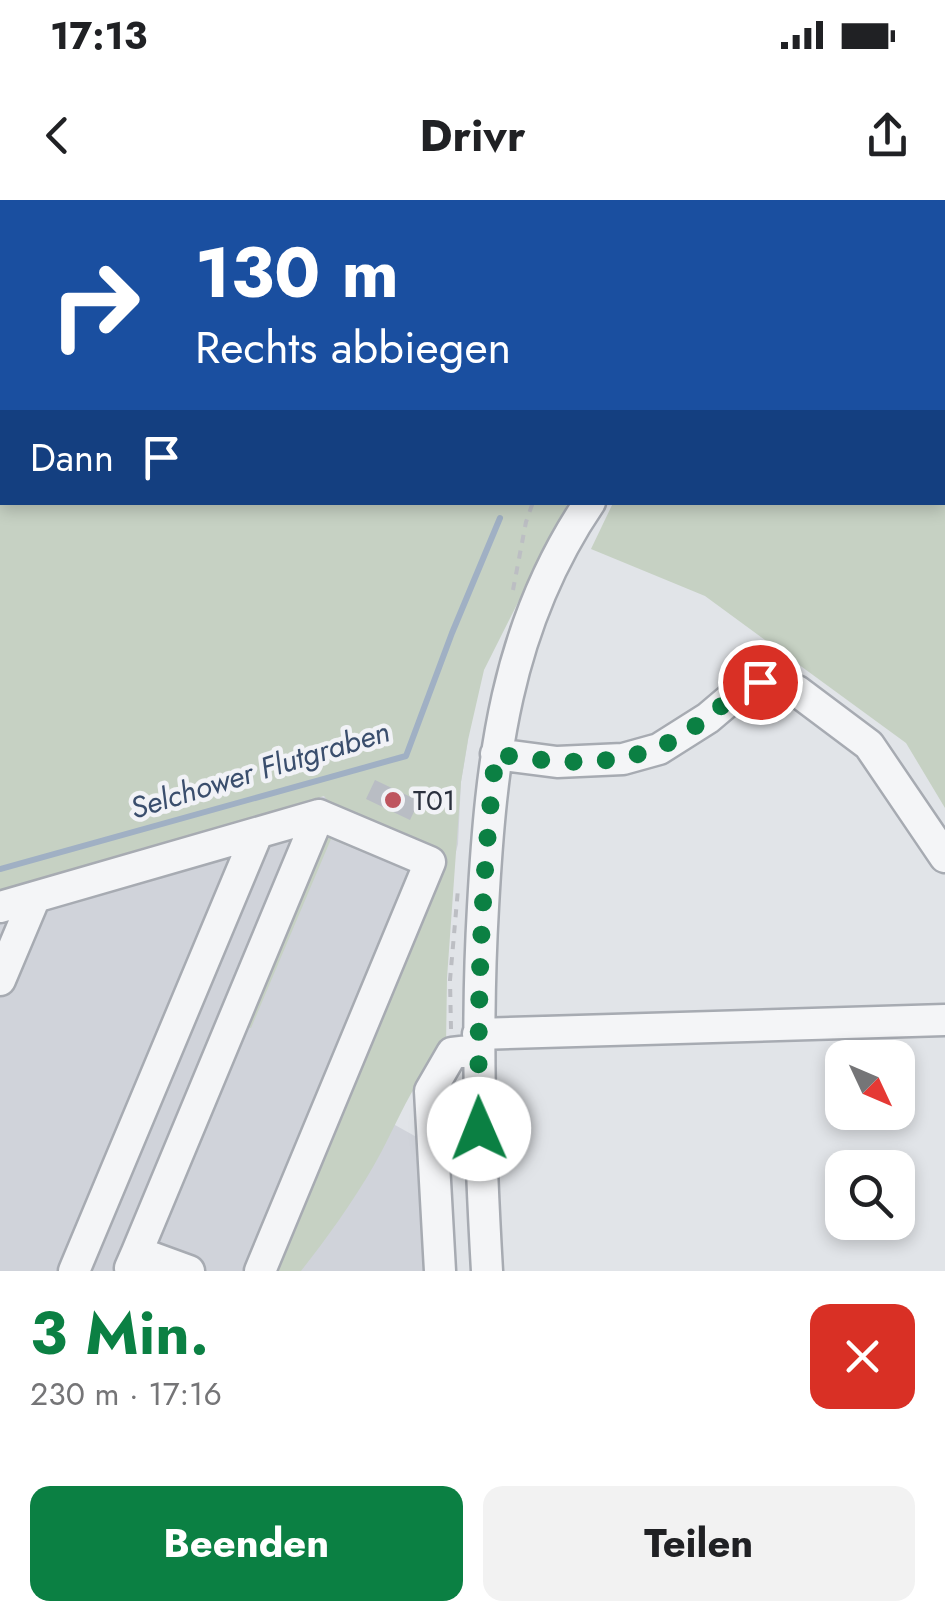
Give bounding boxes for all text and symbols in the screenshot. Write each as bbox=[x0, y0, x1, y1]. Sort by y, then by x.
text: 17:13 bbox=[50, 8, 147, 63]
text: Drivr bbox=[419, 103, 526, 168]
icon: back bbox=[30, 108, 85, 163]
icon: share bbox=[860, 108, 915, 163]
text: 130 m bbox=[195, 222, 399, 323]
icon: right bbox=[30, 240, 160, 370]
text: Rechts abbiegen bbox=[195, 315, 511, 380]
text: Dann bbox=[30, 430, 114, 485]
icon: arrive bbox=[134, 430, 189, 485]
pin bbox=[718, 640, 803, 725]
icon: arrive bbox=[733, 655, 788, 710]
water label: Selchower Flutgraben bbox=[125, 710, 395, 829]
place label: T01 bbox=[413, 780, 455, 821]
marker: T01 bbox=[382, 789, 404, 811]
north arrow bbox=[825, 1040, 915, 1130]
map controls bbox=[825, 1040, 915, 1240]
position arrow bbox=[427, 1077, 531, 1181]
button: search bbox=[825, 1150, 915, 1240]
text: 3 Min. bbox=[30, 1290, 209, 1377]
button: close bbox=[810, 1304, 915, 1409]
text: 230 m · 17:16 bbox=[30, 1371, 222, 1417]
button: Beenden bbox=[30, 1486, 463, 1601]
button: Teilen bbox=[483, 1486, 915, 1601]

